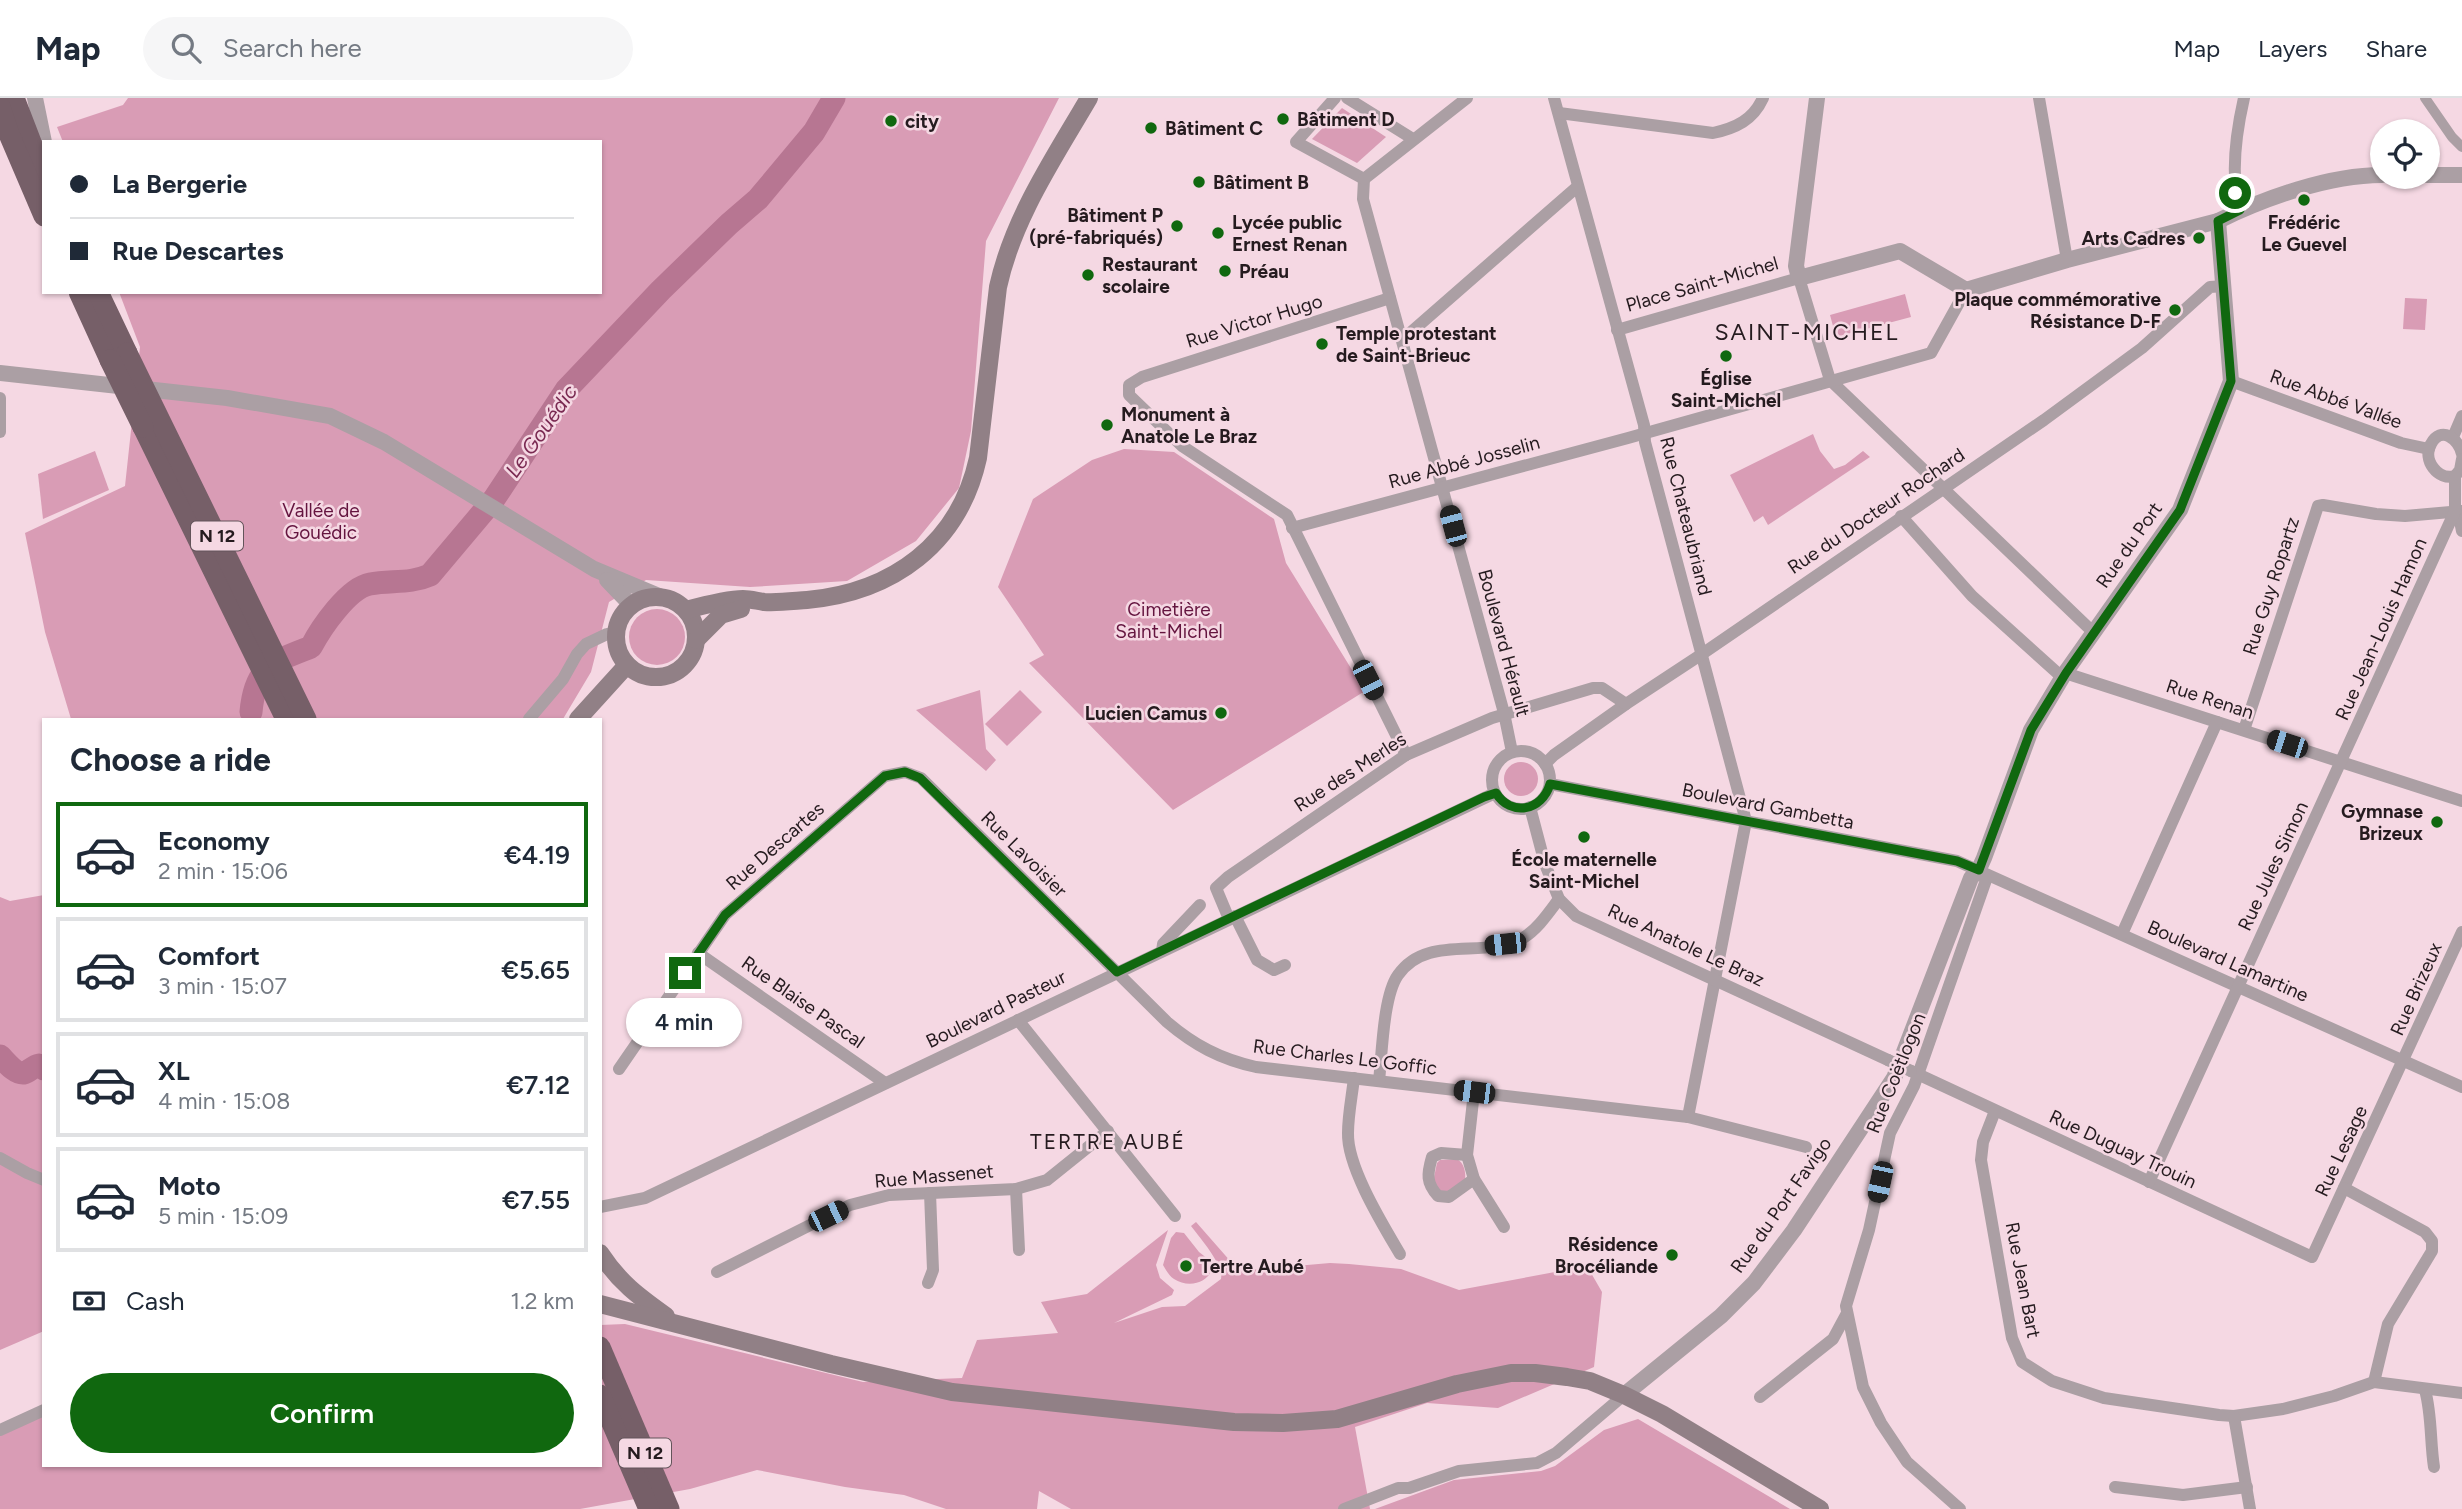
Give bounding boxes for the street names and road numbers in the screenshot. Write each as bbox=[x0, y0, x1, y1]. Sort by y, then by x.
street label: Place Saint-Michel bbox=[1623, 251, 1781, 317]
street label: Rue Victor Hugo bbox=[1183, 289, 1325, 353]
street label: Rue Abbé Vallée bbox=[2267, 364, 2405, 434]
street label: Rue Abbé Josselin bbox=[1386, 431, 1542, 493]
street label: Rue Chateaubriand bbox=[1655, 434, 1717, 598]
street label: Rue du Docteur Rochard bbox=[1783, 443, 1969, 579]
street label: Rue du Port bbox=[2091, 498, 2167, 592]
street label: Rue Guy Ropartz bbox=[2238, 514, 2304, 658]
road number: N 12 bbox=[191, 522, 243, 550]
street label: Rue Jean-Louis Hamon bbox=[2330, 534, 2432, 724]
street label: Boulevard Hérault bbox=[1473, 567, 1535, 719]
street label: Rue Renan bbox=[2163, 674, 2257, 724]
street label: Rue des Merles bbox=[1290, 727, 1410, 817]
street label: Boulevard Gambetta bbox=[1680, 778, 1856, 834]
street label: Rue Descartes bbox=[721, 797, 829, 895]
street label: Rue Jules Simon bbox=[2233, 798, 2313, 934]
street label: Rue Lavoisier bbox=[976, 806, 1072, 902]
street label: Rue Anatole Le Braz bbox=[1604, 899, 1768, 991]
street label: Boulevard Lamartine bbox=[2144, 915, 2312, 1007]
street label: Rue Brizeux bbox=[2385, 939, 2447, 1039]
street label: Rue Blaise Pascal bbox=[737, 951, 869, 1053]
street label: Boulevard Pasteur bbox=[922, 965, 1070, 1053]
street label: Rue Coëtlogon bbox=[1861, 1009, 1931, 1137]
street label: Rue Charles Le Goffic bbox=[1252, 1034, 1438, 1080]
street label: Rue Lesage bbox=[2310, 1102, 2372, 1200]
street label: Rue Duguay Trouin bbox=[2046, 1105, 2200, 1193]
street label: Rue du Port Favigo bbox=[1726, 1133, 1836, 1277]
street label: Rue Massenet bbox=[873, 1159, 995, 1193]
street label: Rue Jean Bart bbox=[2000, 1220, 2046, 1340]
road number: N 12 bbox=[619, 1438, 671, 1468]

